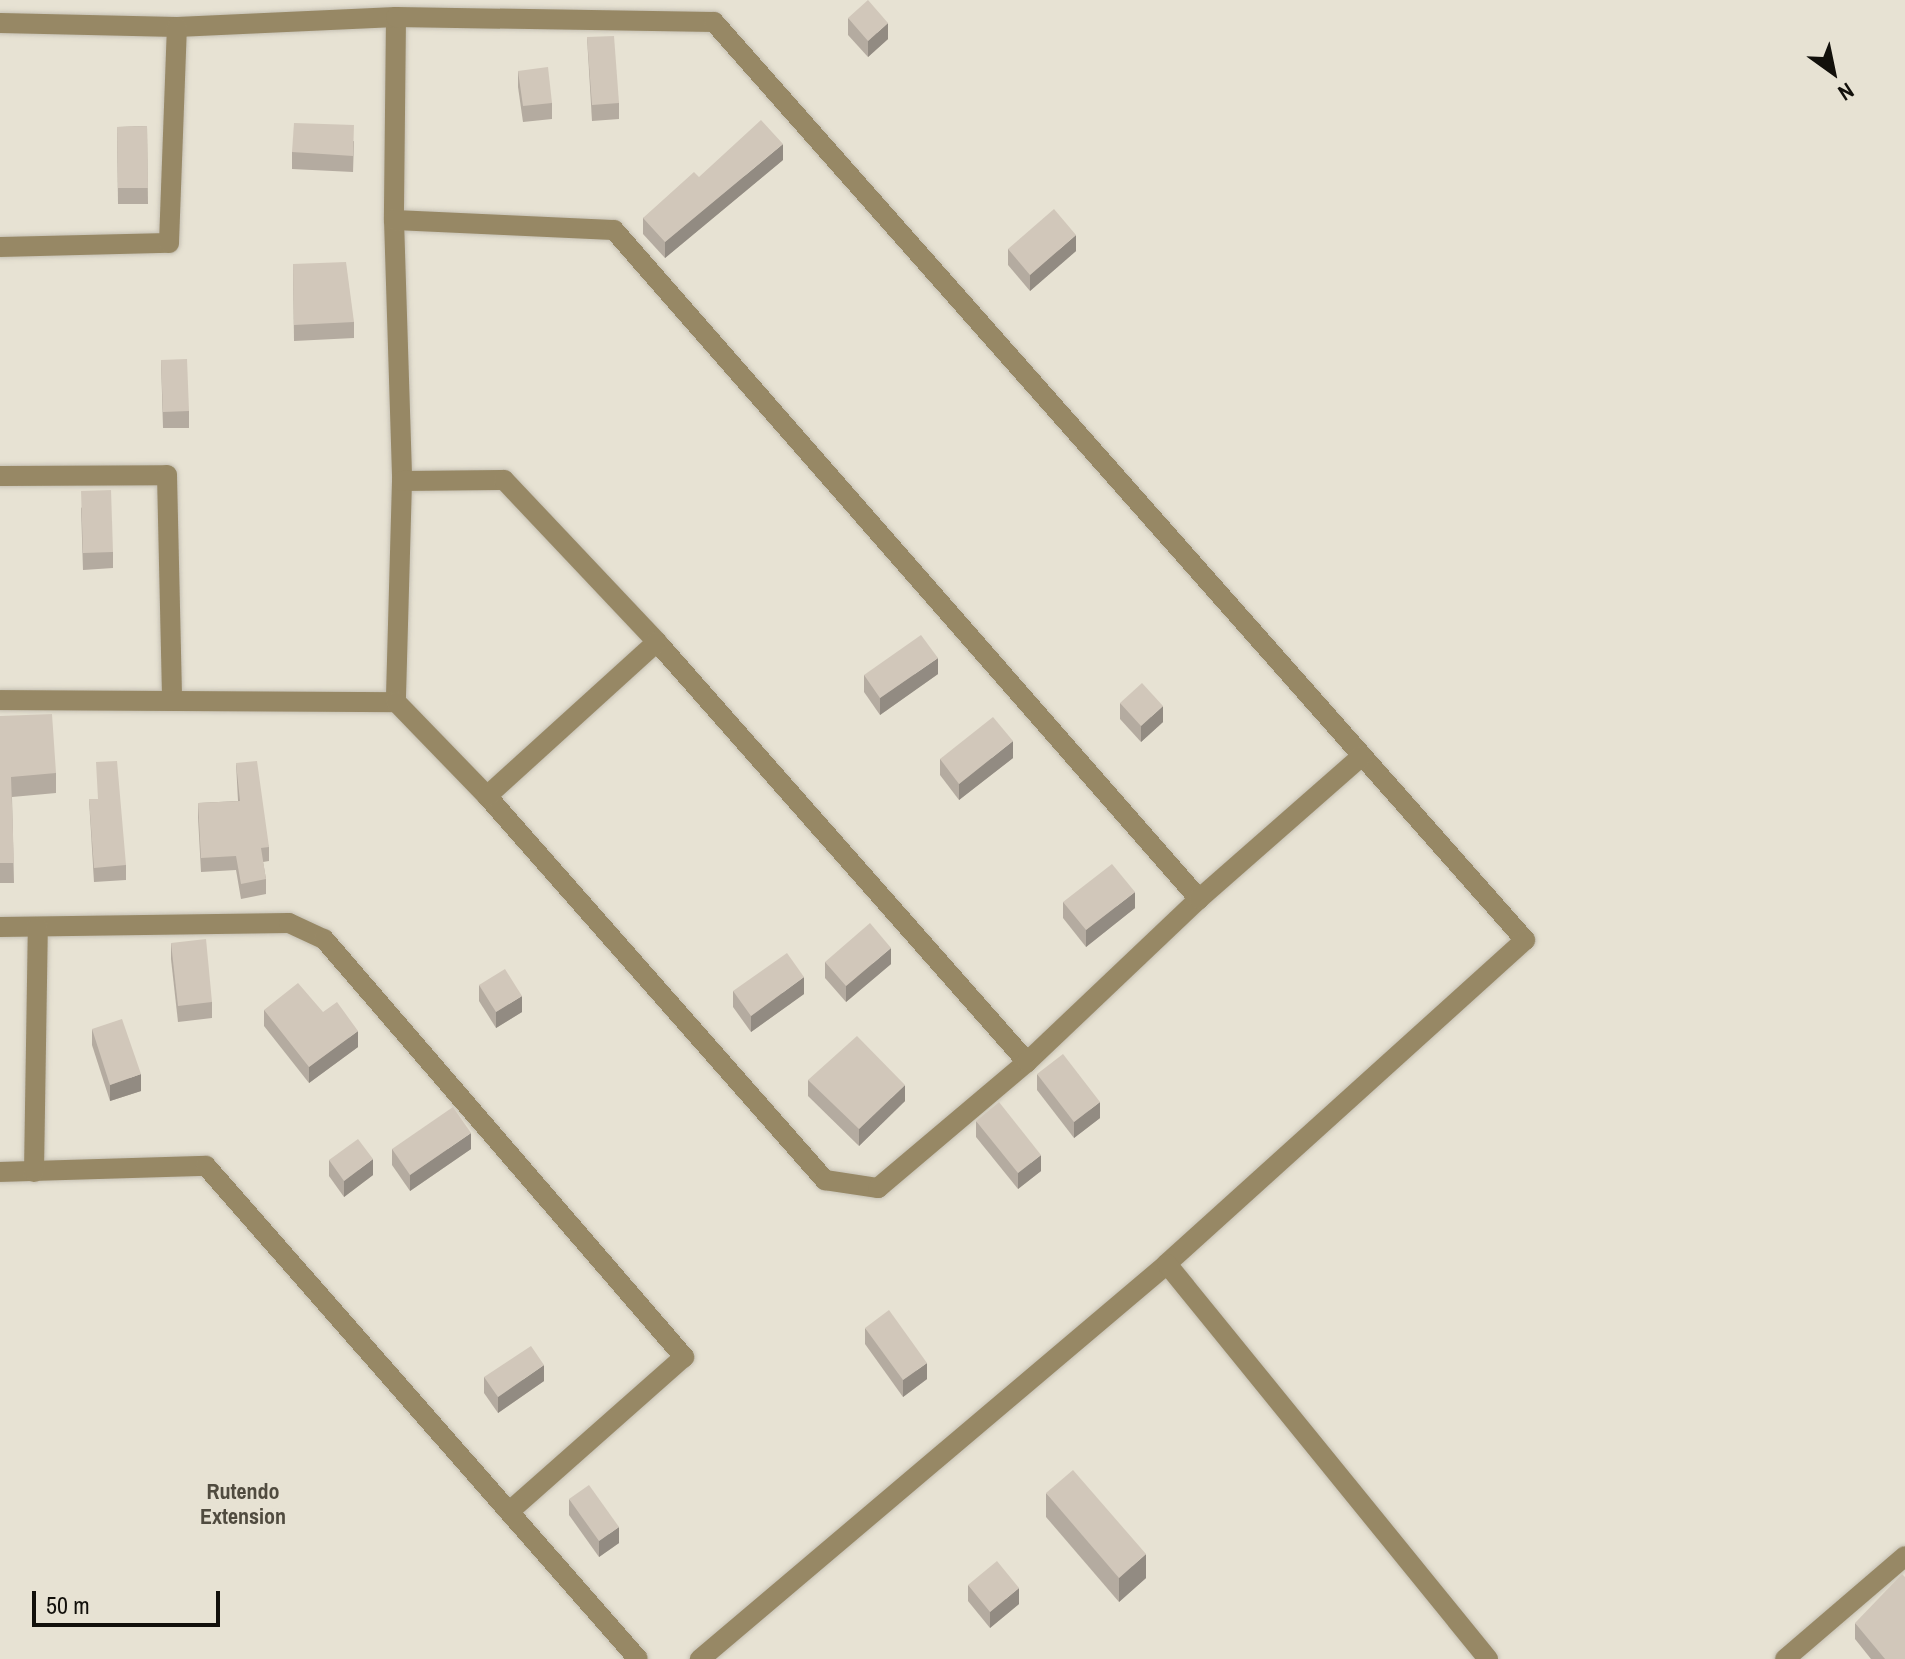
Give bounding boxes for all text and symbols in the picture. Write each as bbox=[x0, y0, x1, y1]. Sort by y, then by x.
north arrow bbox=[1793, 32, 1873, 112]
text: N bbox=[1832, 76, 1860, 108]
district label: Rutendo Extension bbox=[200, 1478, 286, 1530]
scale bar bbox=[36, 1575, 224, 1625]
text: 50 m bbox=[46, 1589, 90, 1621]

